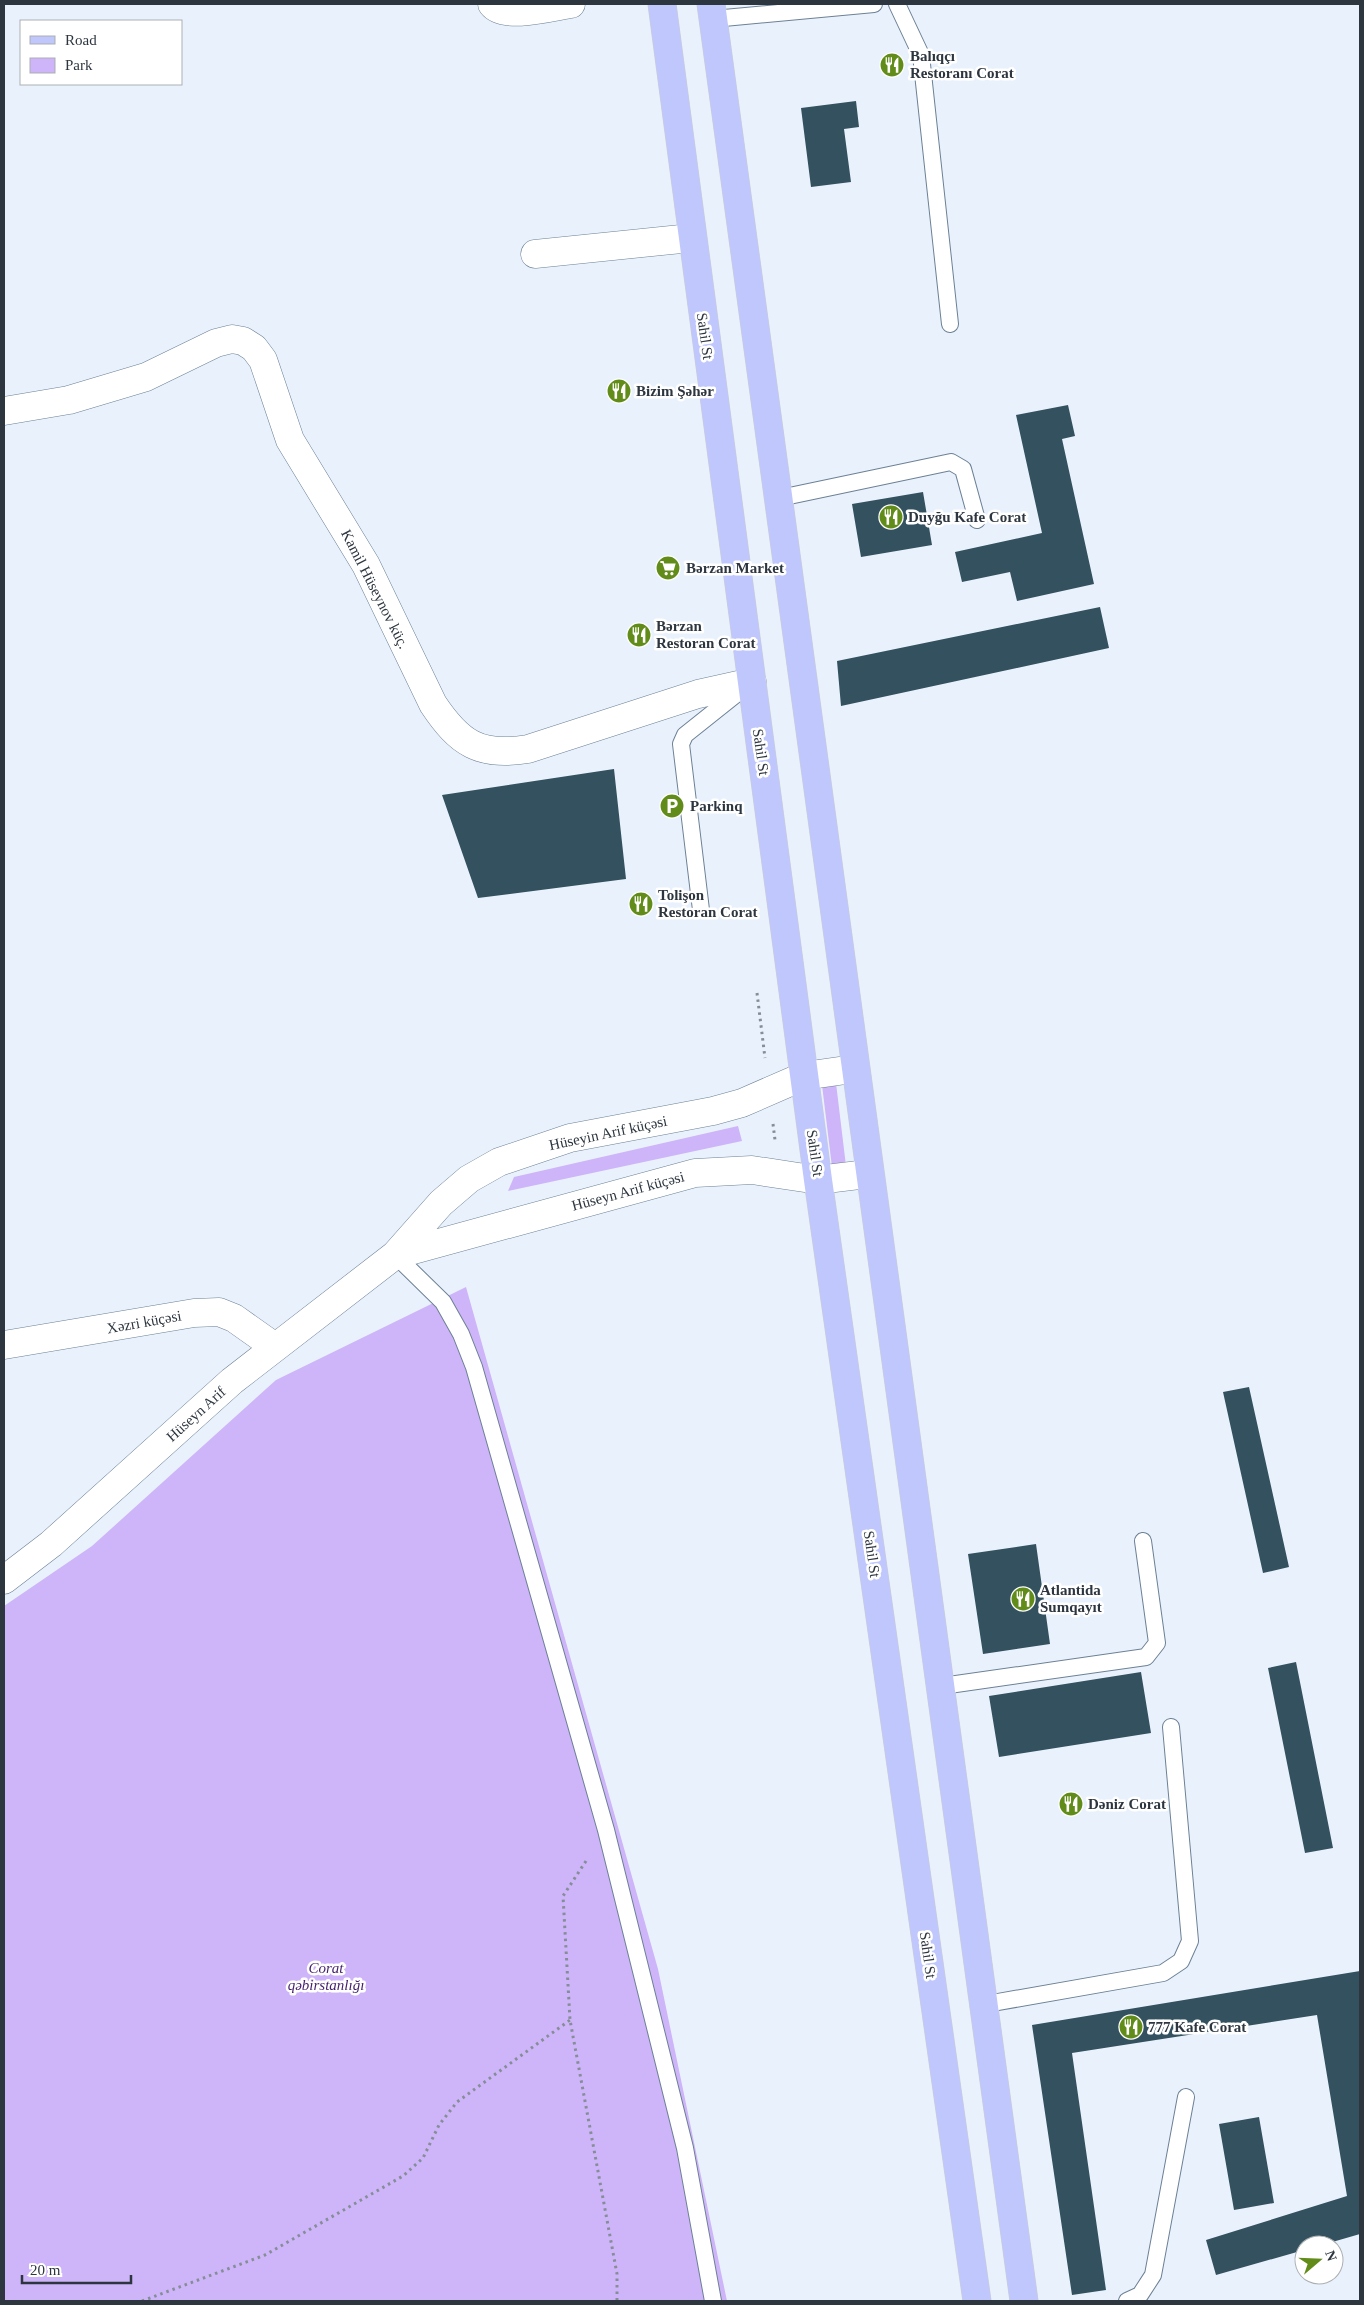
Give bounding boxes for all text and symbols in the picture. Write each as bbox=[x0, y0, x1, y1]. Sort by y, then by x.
legend bbox=[20, 20, 182, 85]
text: Road bbox=[65, 32, 97, 48]
place label: Balıqçı Restoranı Corat bbox=[910, 48, 1014, 81]
restaurant icon: Balıqçı Restoranı Corat bbox=[879, 52, 905, 78]
text: Park bbox=[65, 57, 93, 73]
street label: Sahil St bbox=[694, 312, 716, 361]
restaurant icon: Bizim Şəhər bbox=[606, 378, 632, 404]
place label: Bizim Şəhər bbox=[636, 383, 714, 399]
restaurant icon: Duyğu Kafe Corat bbox=[878, 504, 904, 530]
place label: Duyğu Kafe Corat bbox=[908, 509, 1026, 525]
street label: Kamil Hüseynov küç. bbox=[338, 527, 412, 651]
supermarket icon: Bərzan Market bbox=[655, 555, 681, 581]
place label: Bərzan Market bbox=[686, 560, 784, 576]
place label: Bərzan Restoran Corat bbox=[656, 618, 756, 651]
restaurant icon: Bərzan Restoran Corat bbox=[626, 622, 652, 648]
street label: Sahil St bbox=[750, 728, 772, 777]
parking icon: Parkinq bbox=[659, 793, 685, 819]
place label: Parkinq bbox=[690, 798, 743, 814]
place label: Tolişon Restoran Corat bbox=[658, 887, 758, 920]
restaurant icon: Tolişon Restoran Corat bbox=[628, 891, 654, 917]
street label: Hüseyin Arif küçəsi bbox=[548, 1113, 668, 1153]
street label: Sahil St bbox=[804, 1129, 826, 1178]
street label: Hüseyn Arif küçəsi bbox=[570, 1168, 686, 1214]
street label: Xəzri küçəsi bbox=[105, 1308, 183, 1336]
street label: Hüseyn Arif bbox=[163, 1383, 229, 1445]
street label: Sahil St bbox=[861, 1530, 883, 1579]
place label: Atlantida Sumqayıt bbox=[1040, 1582, 1102, 1615]
restaurant icon: Atlantida Sumqayıt bbox=[1010, 1586, 1036, 1612]
restaurant icon: Dəniz Corat bbox=[1058, 1791, 1084, 1817]
place label: Dəniz Corat bbox=[1088, 1796, 1166, 1812]
street label: Sahil St bbox=[917, 1931, 939, 1980]
park label: Corat qəbirstanlığı bbox=[288, 1960, 364, 1993]
restaurant icon: 777 Kafe Corat bbox=[1118, 2014, 1144, 2040]
place label: 777 Kafe Corat bbox=[1148, 2019, 1246, 2035]
north arrow bbox=[1294, 2235, 1344, 2285]
text: N bbox=[1322, 2249, 1340, 2263]
scale bar bbox=[22, 2252, 131, 2284]
text: 20 m bbox=[30, 2262, 61, 2278]

